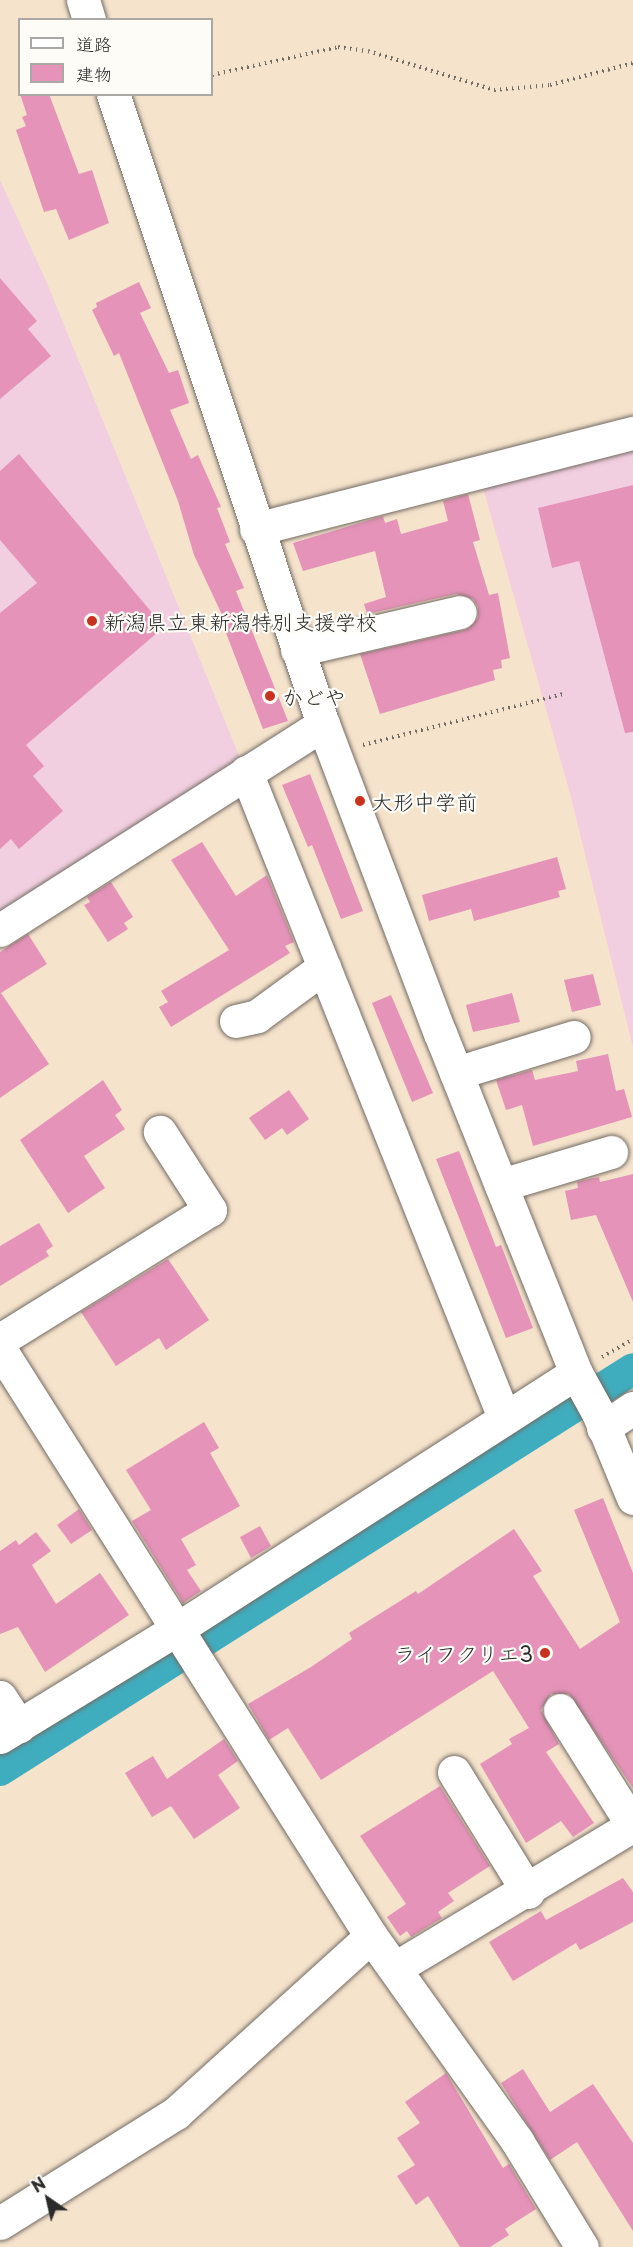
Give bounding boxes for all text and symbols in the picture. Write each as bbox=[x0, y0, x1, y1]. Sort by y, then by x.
legend bbox=[18, 18, 213, 96]
text: 道路 bbox=[76, 30, 112, 57]
text: 建物 bbox=[76, 60, 112, 87]
place label: 新潟県立東新潟特別支援学校 bbox=[104, 608, 377, 634]
marker: 新潟県立東新潟特別支援学校 bbox=[85, 614, 99, 628]
place label: かどや bbox=[282, 683, 345, 709]
marker: かどや bbox=[263, 689, 277, 703]
place label: 大形中学前 bbox=[372, 788, 477, 814]
marker: 大形中学前 bbox=[353, 794, 367, 808]
place label: ライフクリエ3 bbox=[393, 1640, 533, 1666]
marker: ライフクリエ3 bbox=[538, 1646, 552, 1660]
north arrow bbox=[18, 2169, 78, 2229]
text: N bbox=[26, 2171, 50, 2198]

